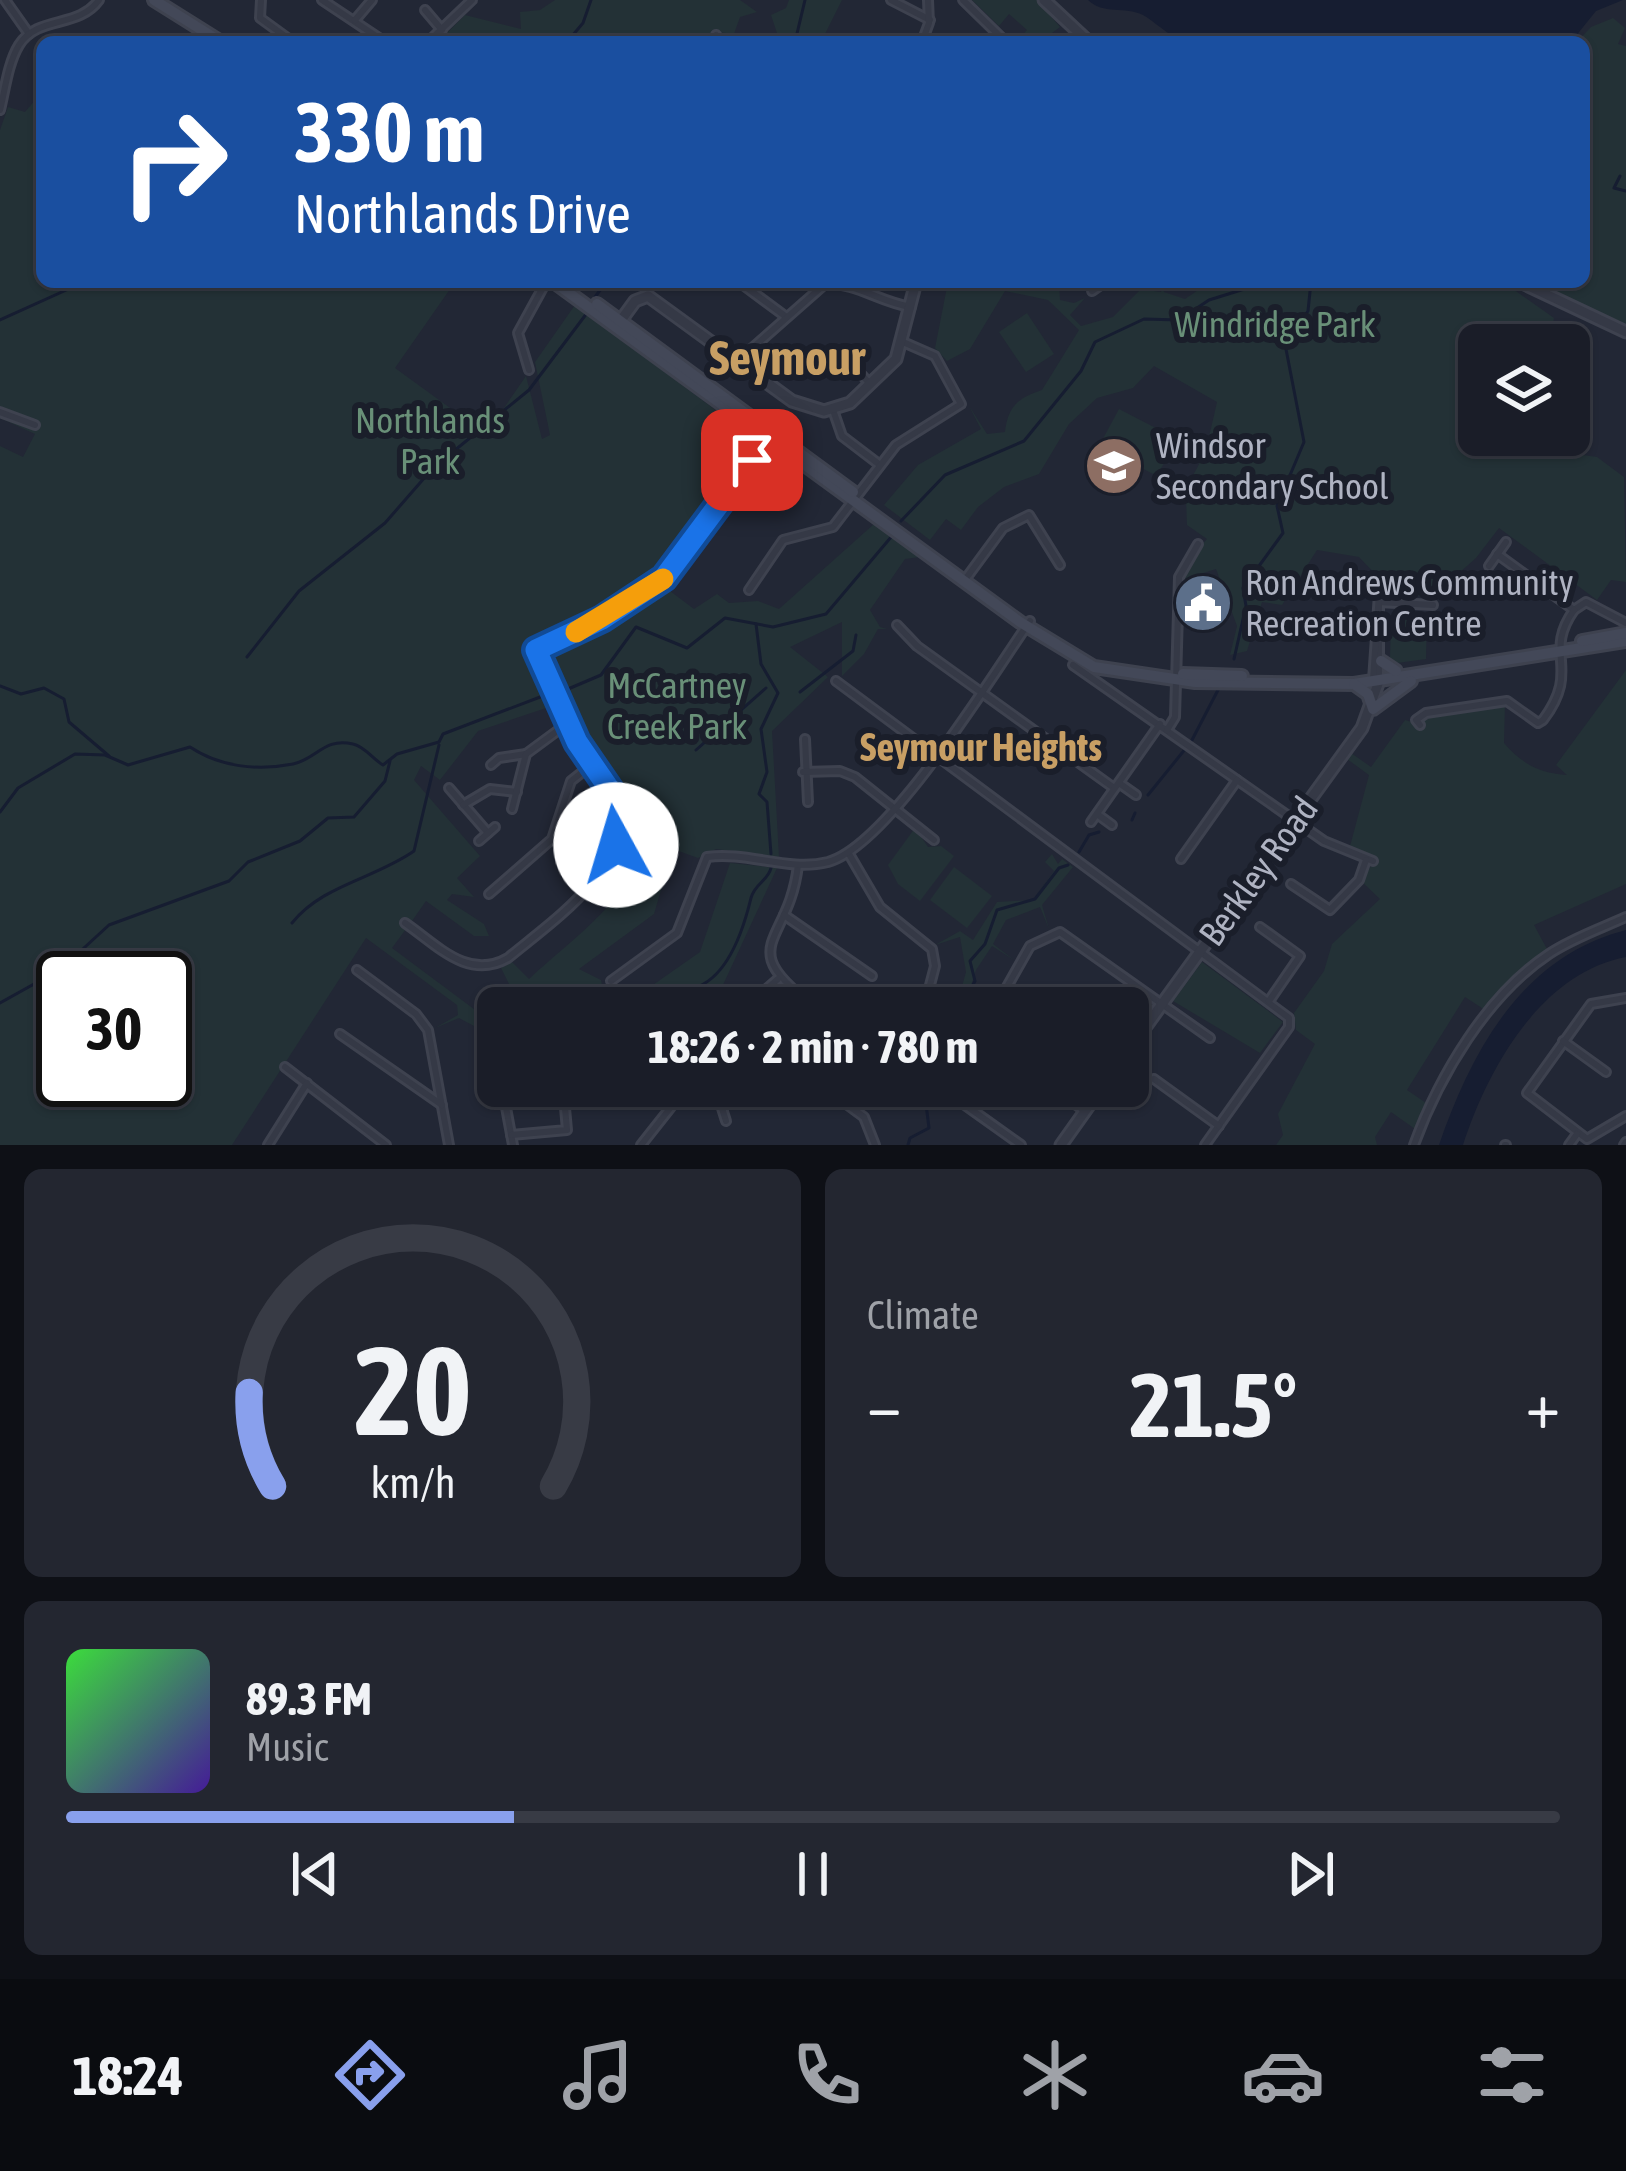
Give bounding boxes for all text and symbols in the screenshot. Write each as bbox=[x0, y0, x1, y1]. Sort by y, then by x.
icon: right bbox=[96, 84, 252, 240]
text: 330 m bbox=[294, 84, 484, 180]
text: Northlands Drive bbox=[294, 183, 631, 244]
park label: Windridge Park bbox=[1174, 303, 1376, 345]
map controls bbox=[1458, 324, 1590, 456]
button: layers bbox=[1458, 324, 1590, 456]
district label: Seymour bbox=[709, 330, 866, 385]
park label: Northlands Park bbox=[355, 399, 505, 482]
pin bbox=[701, 409, 803, 511]
place label: Windsor Secondary School bbox=[1156, 424, 1389, 507]
icon: arrive bbox=[719, 427, 785, 493]
school or university icon: Windsor Secondary School bbox=[1083, 435, 1145, 497]
place label: Ron Andrews Community Recreation Centre bbox=[1245, 561, 1574, 644]
public building icon: Ron Andrews Community Recreation Centre bbox=[1172, 572, 1234, 634]
park label: McCartney Creek Park bbox=[607, 664, 747, 747]
district label: Seymour Heights bbox=[860, 725, 1102, 769]
position arrow bbox=[553, 782, 679, 908]
street label: Berkley Road bbox=[1190, 788, 1326, 954]
speed limit sign: 30 bbox=[36, 951, 192, 1107]
text: 18:26 · 2 min · 780 m bbox=[648, 1021, 978, 1073]
text: Climate bbox=[867, 1293, 979, 1337]
text: 20 bbox=[354, 1318, 471, 1461]
text: 21.5° bbox=[1130, 1353, 1297, 1456]
text: − bbox=[867, 1366, 901, 1442]
text: + bbox=[1526, 1366, 1560, 1442]
text: km/h bbox=[370, 1458, 455, 1507]
text: 89.3 FM bbox=[246, 1673, 372, 1725]
text: Music bbox=[246, 1725, 328, 1769]
icon: previous bbox=[282, 1841, 348, 1907]
icon: pause bbox=[780, 1841, 846, 1907]
icon: next bbox=[1278, 1841, 1344, 1907]
icon: directions bbox=[328, 2033, 412, 2117]
icon: music bbox=[556, 2033, 640, 2117]
icon: phone bbox=[785, 2033, 869, 2117]
icon: climate bbox=[1013, 2033, 1097, 2117]
icon: car bbox=[1241, 2033, 1325, 2117]
icon: filters bbox=[1470, 2033, 1554, 2117]
text: 18:24 bbox=[72, 2045, 183, 2106]

